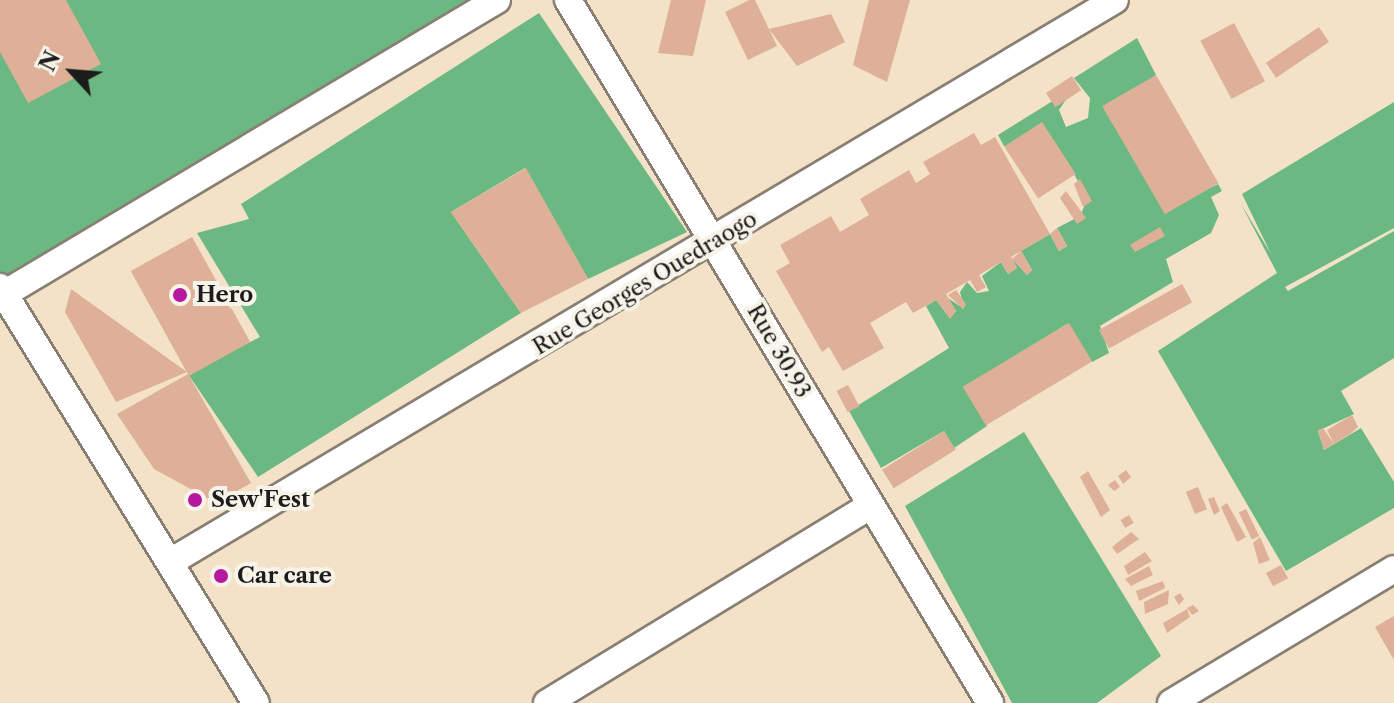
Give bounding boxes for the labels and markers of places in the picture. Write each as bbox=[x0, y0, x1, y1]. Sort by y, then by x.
place label: Hero bbox=[196, 282, 253, 308]
marker: Hero bbox=[171, 286, 189, 304]
place label: Sew'Fest bbox=[211, 487, 310, 513]
marker: Sew'Fest bbox=[186, 491, 204, 509]
place label: Car care bbox=[237, 563, 332, 589]
marker: Car care bbox=[212, 567, 230, 585]

